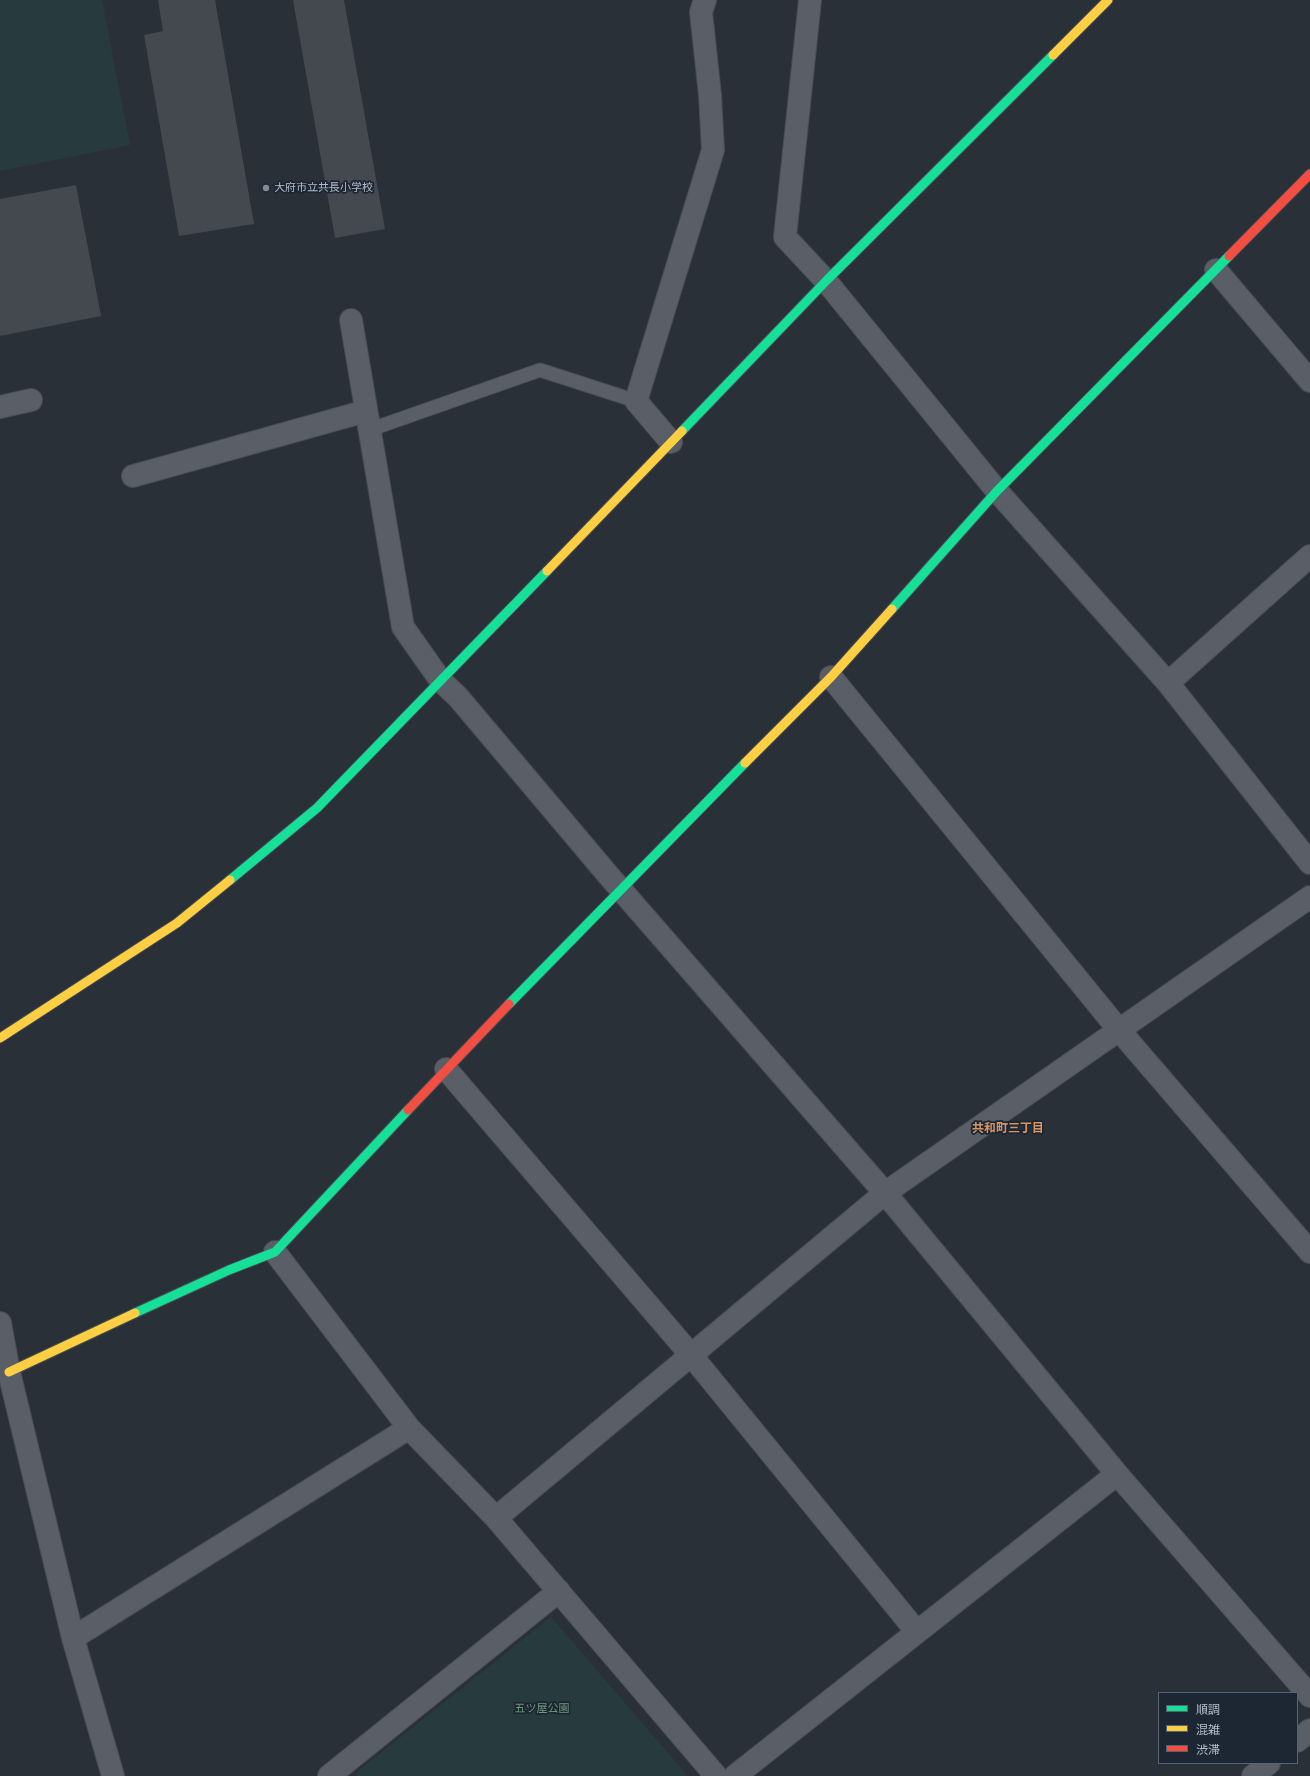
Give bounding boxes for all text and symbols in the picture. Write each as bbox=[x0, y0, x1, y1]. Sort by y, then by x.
place label: 大府市立共長小学校 bbox=[274, 181, 373, 195]
marker: 大府市立共長小学校 bbox=[261, 183, 271, 193]
district label: 共和町三丁目 bbox=[972, 1122, 1044, 1136]
legend bbox=[1158, 1692, 1298, 1764]
park label: 五ツ屋公園 bbox=[515, 1702, 569, 1716]
text: 順調 bbox=[1196, 1703, 1220, 1717]
text: 混雑 bbox=[1196, 1723, 1220, 1737]
text: 渋滞 bbox=[1196, 1743, 1220, 1757]

